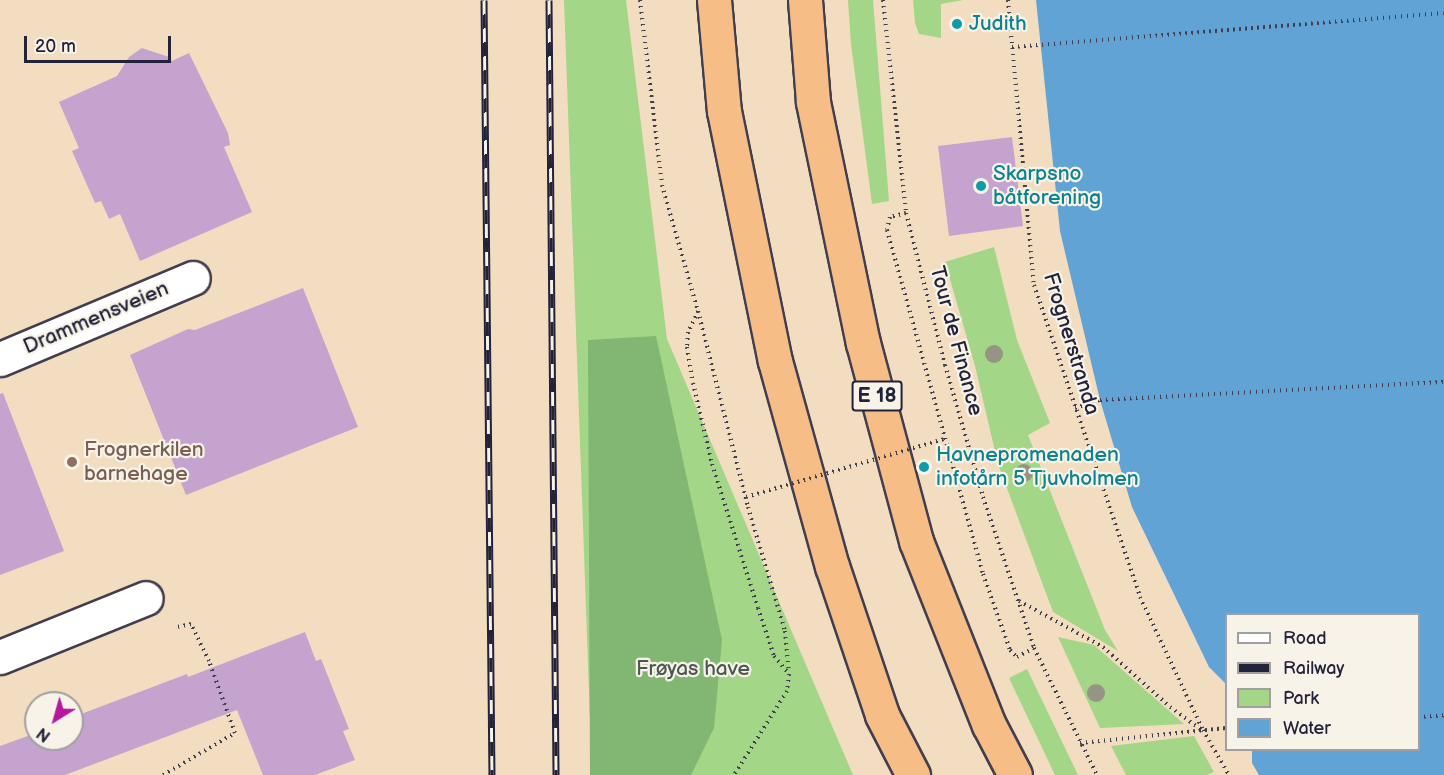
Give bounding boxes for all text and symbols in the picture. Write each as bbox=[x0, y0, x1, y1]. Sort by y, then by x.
place label: Judith bbox=[969, 11, 1027, 37]
marker: Judith bbox=[950, 17, 964, 31]
scale bar bbox=[27, 24, 174, 62]
text: 20 m bbox=[35, 36, 76, 57]
place label: Skarpsno båtforening bbox=[993, 161, 1101, 211]
marker: Skarpsno båtforening bbox=[974, 179, 988, 193]
street label: Tour de Finance bbox=[924, 263, 988, 419]
street label: Frognerstranda bbox=[1037, 270, 1105, 418]
street label: Drammensveien bbox=[20, 276, 172, 360]
road number: E 18 bbox=[852, 379, 902, 413]
place label: Frognerkilen barnehage bbox=[84, 437, 204, 487]
place label: Havnepromenaden infotårn 5 Tjuvholmen bbox=[936, 442, 1139, 492]
marker: Frognerkilen barnehage bbox=[65, 455, 79, 469]
marker: Havnepromenaden infotårn 5 Tjuvholmen bbox=[917, 460, 931, 474]
legend bbox=[1225, 613, 1420, 751]
text: Road bbox=[1283, 628, 1327, 649]
park label: Frøyas have bbox=[636, 656, 750, 682]
text: Railway bbox=[1283, 658, 1345, 679]
text: Park bbox=[1283, 688, 1319, 709]
north arrow bbox=[24, 691, 84, 751]
text: Water bbox=[1283, 718, 1331, 739]
text: N bbox=[34, 723, 55, 745]

